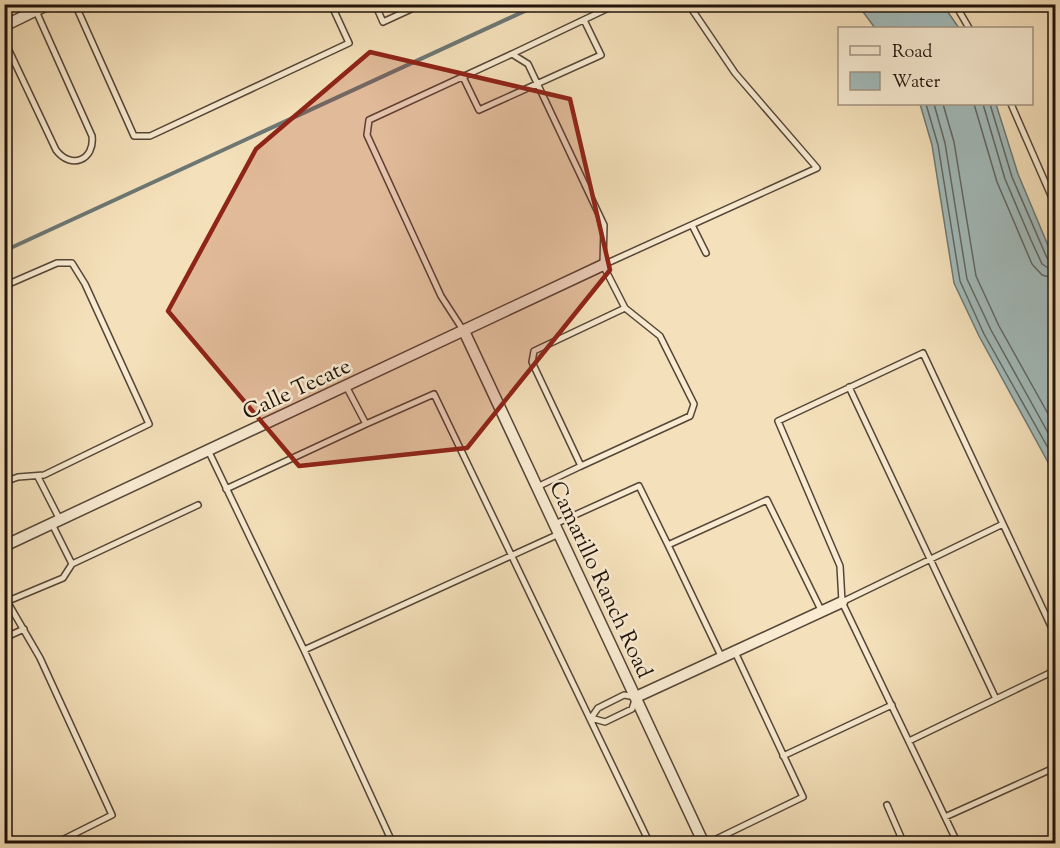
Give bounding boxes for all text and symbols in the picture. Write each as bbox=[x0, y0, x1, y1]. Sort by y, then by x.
legend bbox=[838, 27, 1033, 105]
text: Road bbox=[892, 40, 932, 66]
text: Water bbox=[892, 70, 941, 96]
street label: Calle Tecate bbox=[238, 352, 357, 430]
street label: Camarillo Ranch Road bbox=[539, 476, 659, 684]

